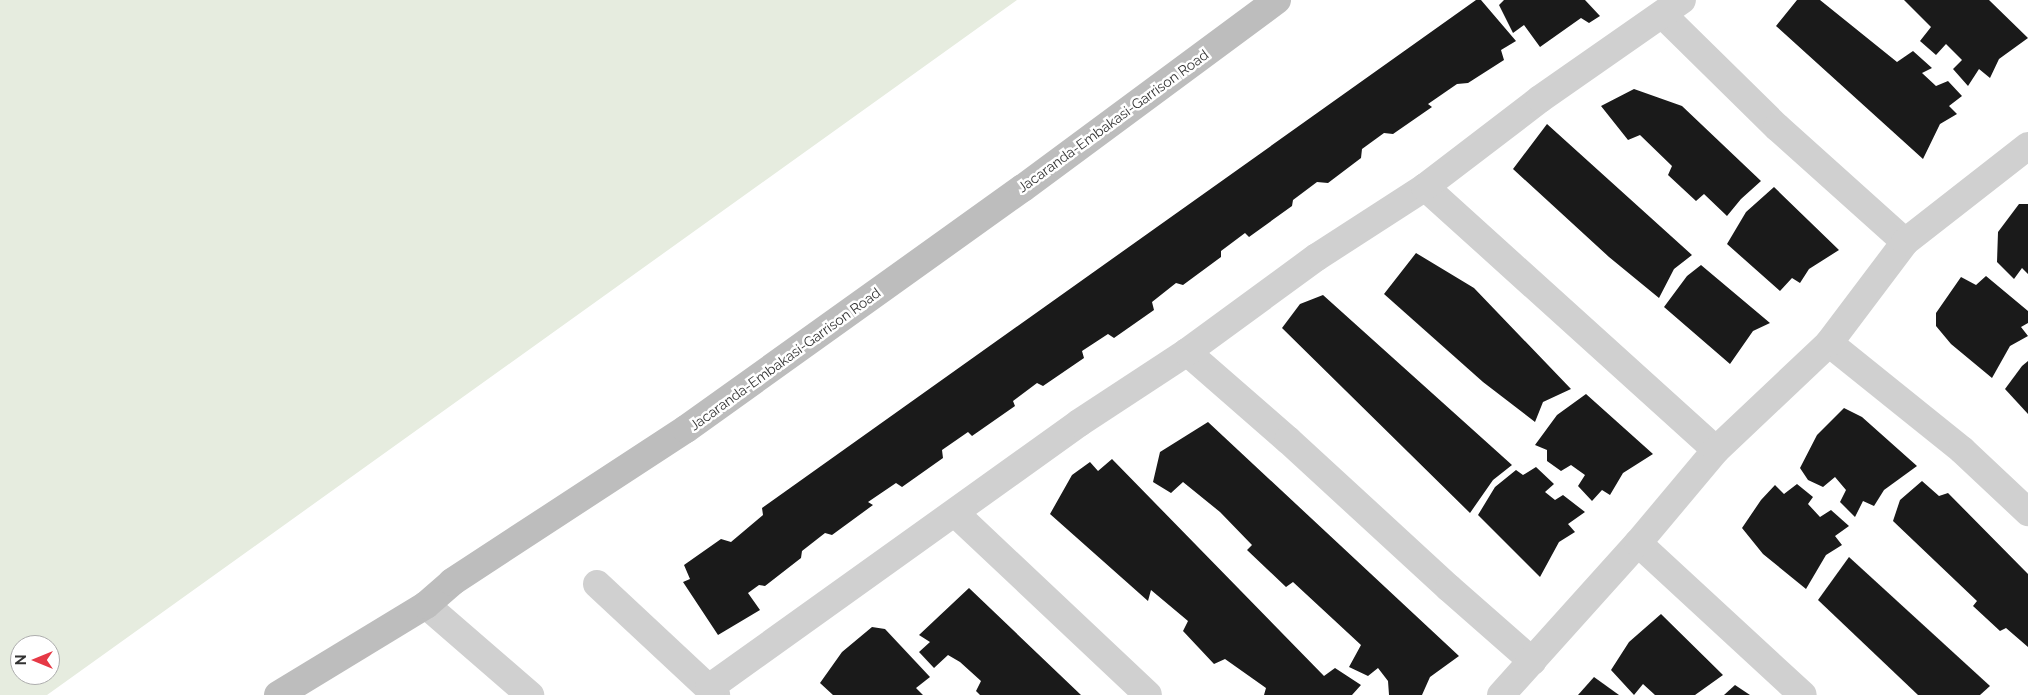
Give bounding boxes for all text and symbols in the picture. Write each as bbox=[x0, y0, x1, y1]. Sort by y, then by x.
street label: Jacaranda-Embakasi-Garrison Road bbox=[1014, 46, 1212, 196]
street label: Jacaranda-Embakasi-Garrison Road bbox=[686, 284, 884, 434]
north arrow bbox=[10, 635, 60, 685]
text: N bbox=[13, 655, 29, 665]

